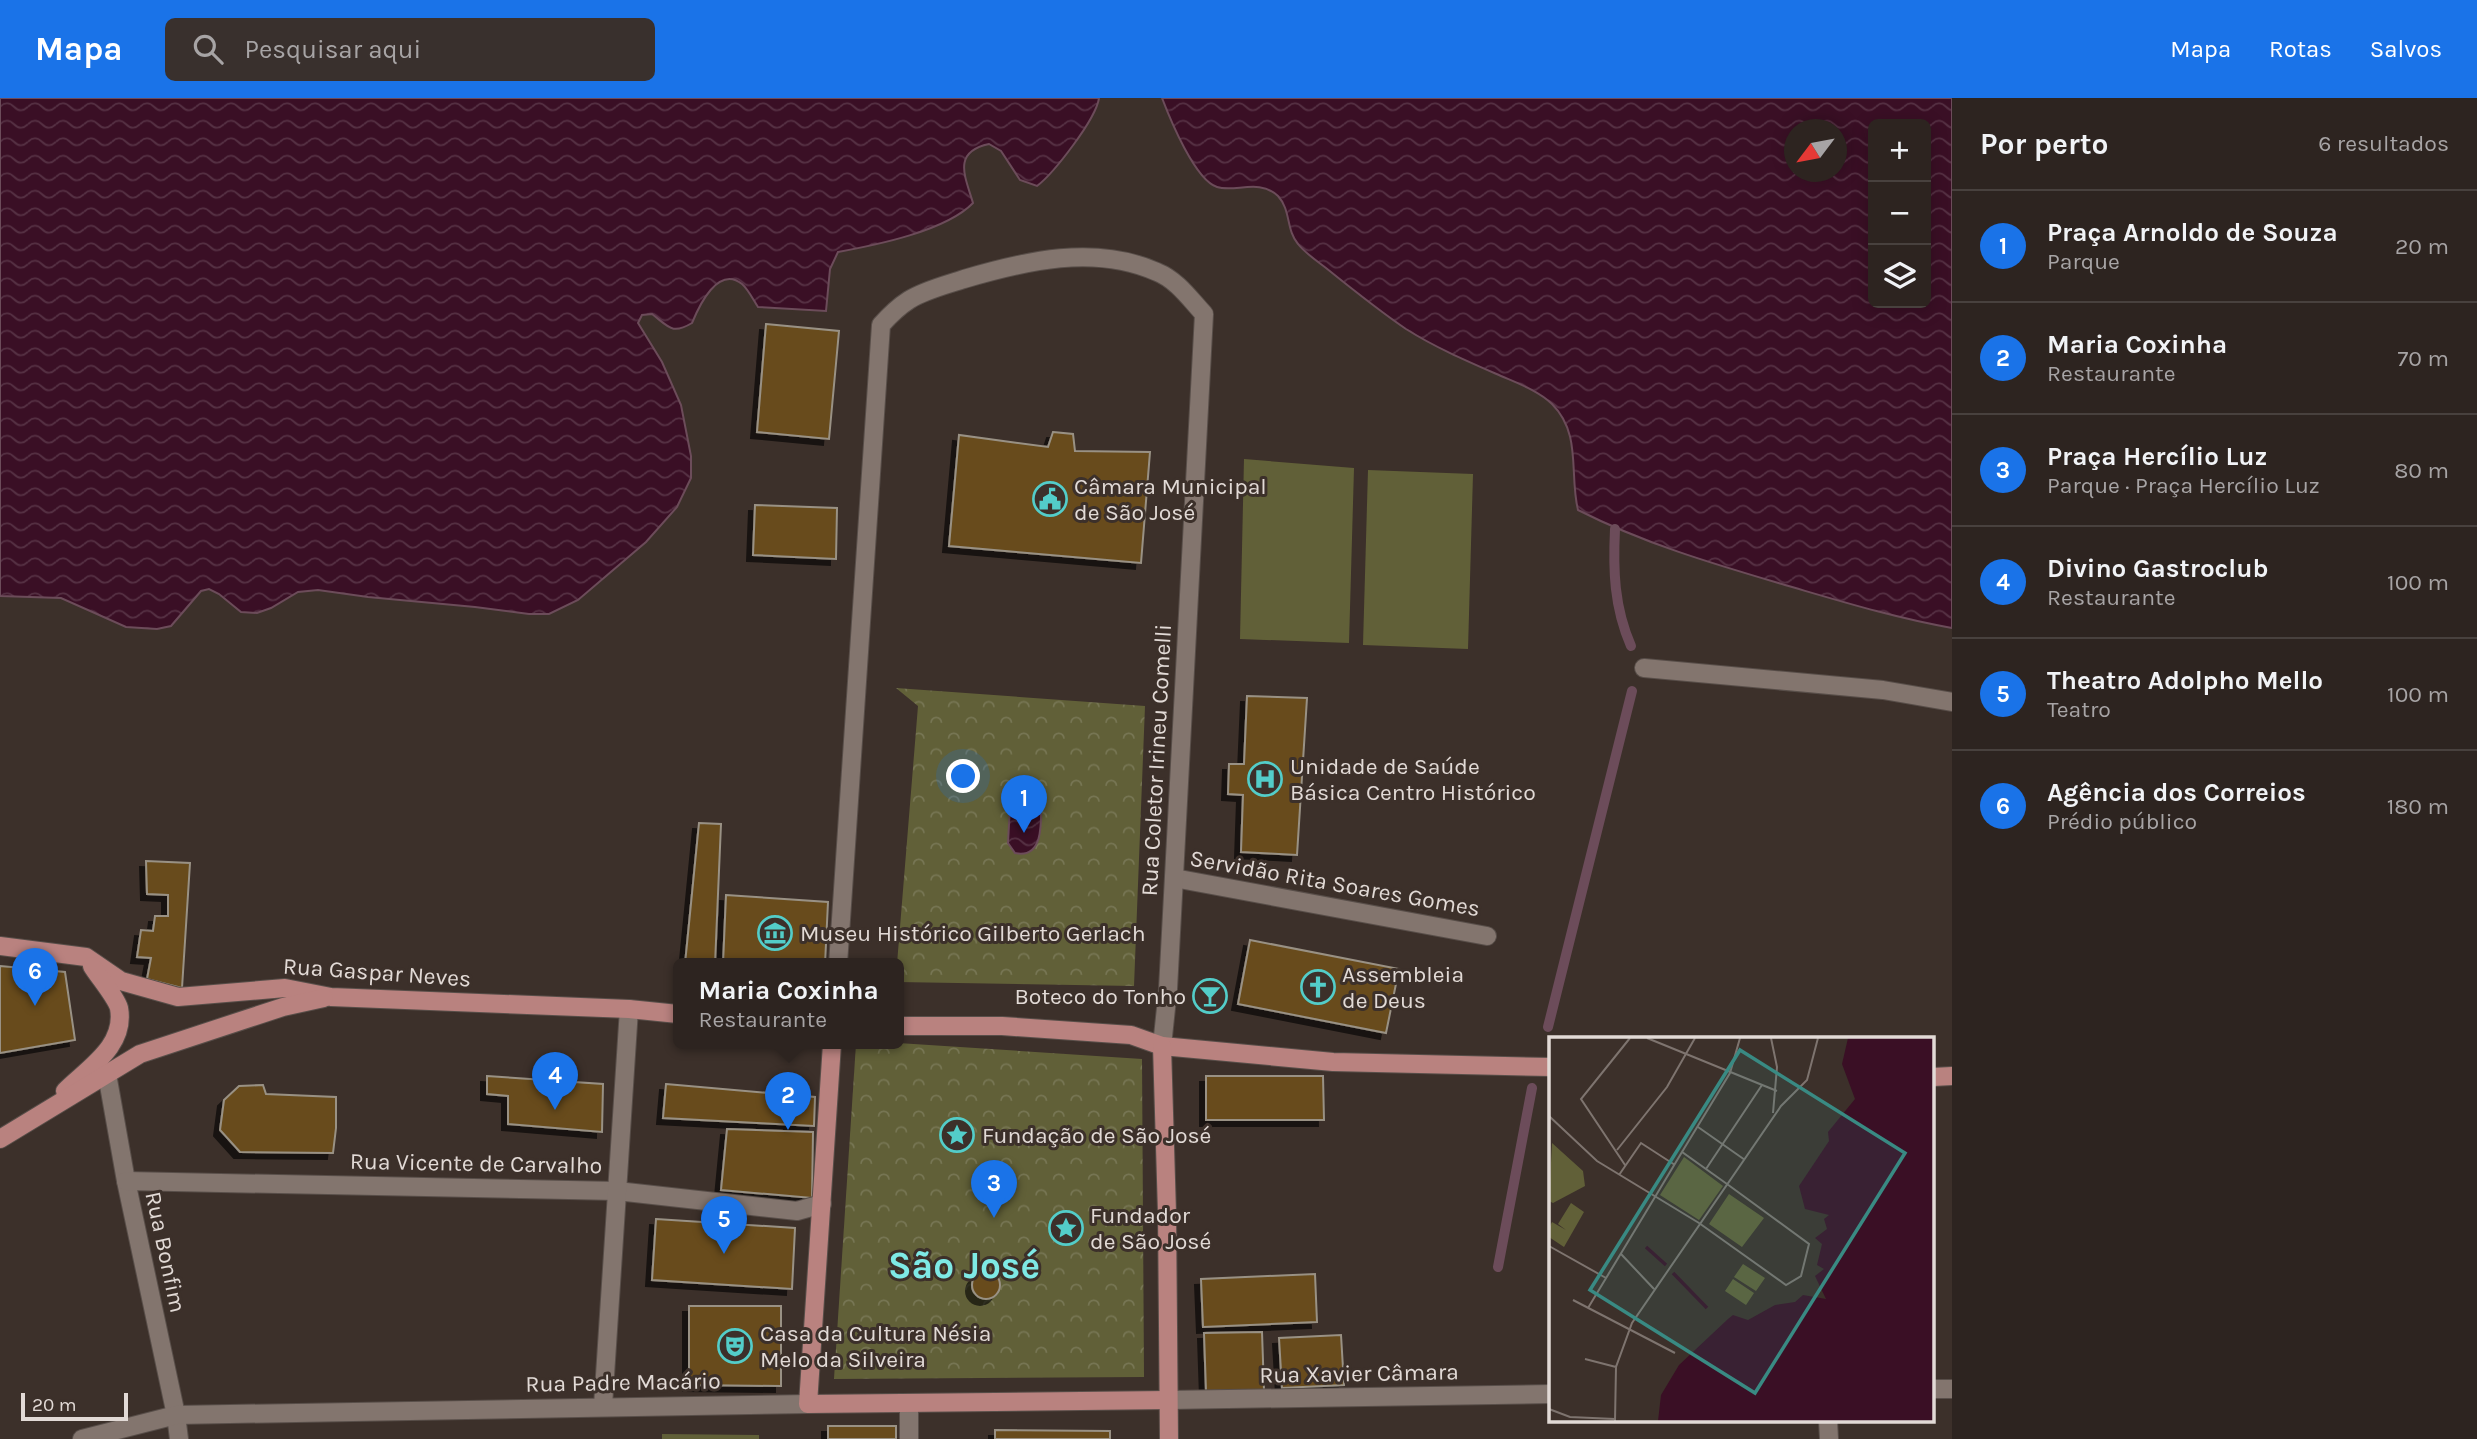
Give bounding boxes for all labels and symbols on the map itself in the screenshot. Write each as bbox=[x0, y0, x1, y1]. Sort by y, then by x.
north arrow bbox=[1784, 119, 1847, 182]
place label: Câmara Municipal de São José bbox=[1074, 473, 1267, 526]
public building icon: Câmara Municipal de São José bbox=[1031, 480, 1069, 518]
street label: Rua Coletor Irineu Comelli bbox=[1136, 623, 1177, 897]
place label: Unidade de Saúde Básica Centro Histórico bbox=[1290, 753, 1536, 806]
your location bbox=[946, 759, 980, 793]
hospital icon: Unidade de Saúde Básica Centro Histórico bbox=[1246, 760, 1284, 798]
pin: 1 bbox=[1001, 775, 1047, 833]
street label: Servidão Rita Soares Gomes bbox=[1188, 845, 1482, 922]
museum icon: Museu Histórico Gilberto Gerlach bbox=[756, 914, 794, 952]
place label: Museu Histórico Gilberto Gerlach bbox=[800, 920, 1146, 947]
pin: 6 bbox=[12, 948, 58, 1006]
street label: Rua Gaspar Neves bbox=[282, 952, 472, 993]
place label: Assembleia de Deus bbox=[1342, 961, 1464, 1014]
church icon: Assembleia de Deus bbox=[1299, 968, 1337, 1006]
bar icon: Boteco do Tonho bbox=[1191, 977, 1229, 1015]
place label: Boteco do Tonho bbox=[1015, 983, 1186, 1010]
inset map bbox=[1549, 1037, 1934, 1422]
pin: 4 bbox=[532, 1052, 578, 1110]
pin: 2 bbox=[765, 1072, 811, 1130]
place icon: Fundação de São José bbox=[938, 1116, 976, 1154]
place label: Fundação de São José bbox=[982, 1122, 1211, 1149]
street label: Rua Vicente de Carvalho bbox=[350, 1148, 602, 1179]
pin: 3 bbox=[971, 1160, 1017, 1218]
street label: Rua Bonfim bbox=[140, 1189, 192, 1315]
pin: 5 bbox=[701, 1196, 747, 1254]
place label: Fundador de São José bbox=[1090, 1202, 1211, 1255]
place icon: Fundador de São José bbox=[1047, 1209, 1085, 1247]
district label: São José bbox=[888, 1244, 1040, 1287]
place label: Casa da Cultura Nésia Melo da Silveira bbox=[760, 1320, 991, 1373]
theatre icon: Casa da Cultura Nésia Melo da Silveira bbox=[716, 1327, 754, 1365]
street label: Rua Xavier Câmara bbox=[1259, 1358, 1459, 1389]
street label: Rua Padre Macário bbox=[525, 1367, 721, 1398]
scale bar bbox=[21, 1390, 128, 1422]

